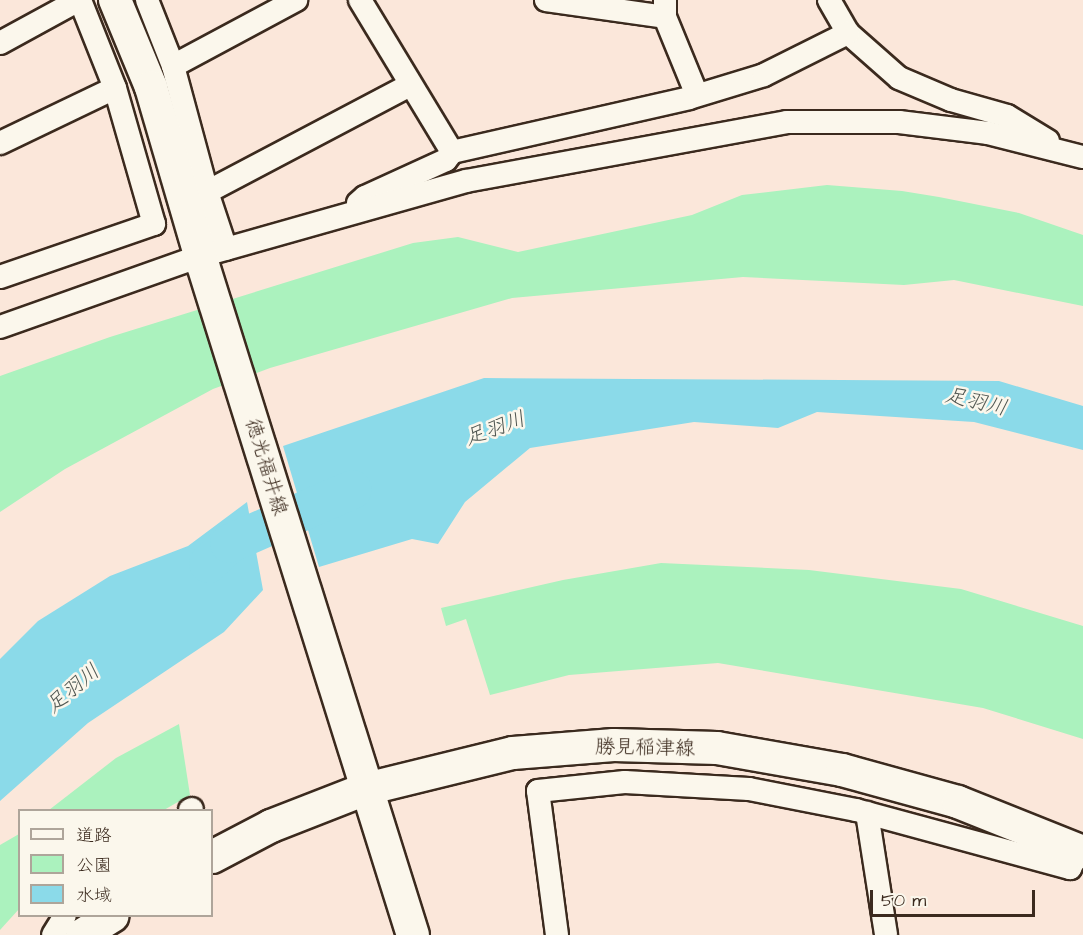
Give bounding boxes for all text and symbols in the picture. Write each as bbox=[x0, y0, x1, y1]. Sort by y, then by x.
water label: 足羽川 bbox=[942, 383, 1010, 421]
water label: 足羽川 bbox=[461, 406, 529, 452]
street label: 徳光福井線 bbox=[240, 416, 292, 518]
water label: 足羽川 bbox=[41, 659, 105, 719]
street label: 勝見稲津線 bbox=[595, 735, 695, 761]
legend bbox=[18, 809, 213, 917]
text: 道路 bbox=[76, 823, 112, 848]
text: 公園 bbox=[76, 853, 112, 878]
scale bar bbox=[873, 878, 1038, 916]
text: 水域 bbox=[76, 883, 112, 908]
text: 50 m bbox=[881, 888, 926, 913]

